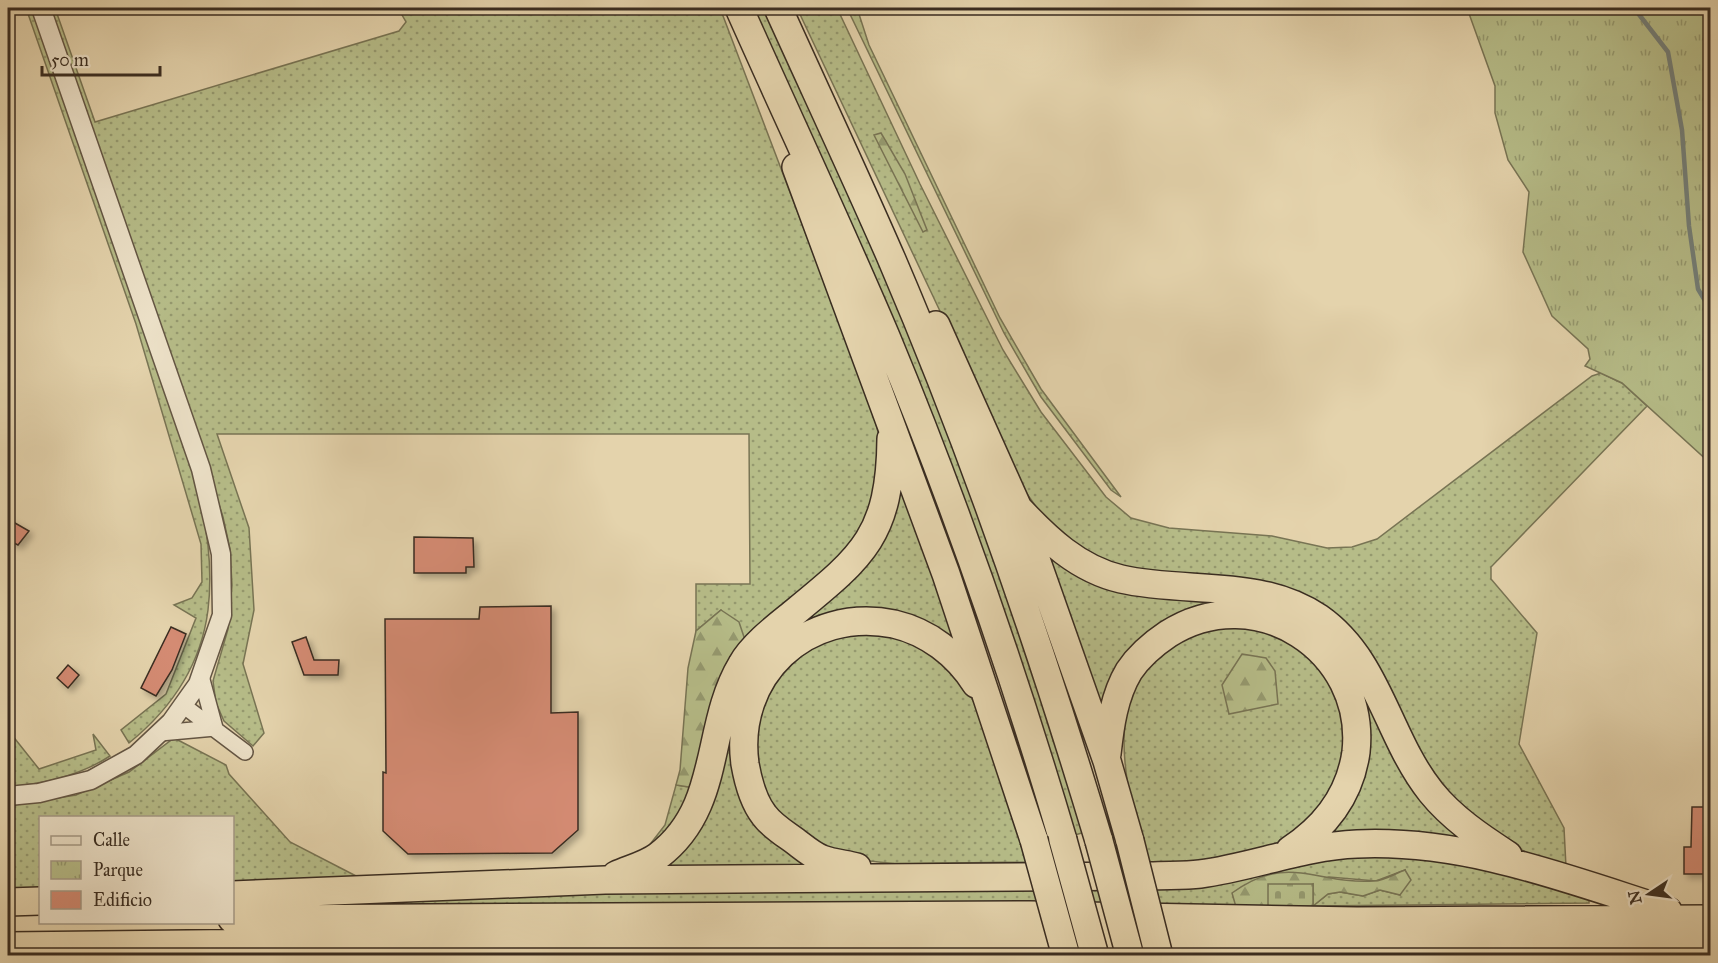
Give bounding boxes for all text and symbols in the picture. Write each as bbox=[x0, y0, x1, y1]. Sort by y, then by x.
scale bar bbox=[42, 39, 160, 77]
text: 50 m bbox=[51, 49, 89, 71]
legend bbox=[39, 816, 234, 924]
text: Calle bbox=[93, 829, 130, 851]
text: Parque bbox=[93, 859, 143, 882]
north arrow bbox=[1619, 864, 1679, 924]
text: N bbox=[1624, 888, 1646, 906]
text: Edificio bbox=[93, 889, 152, 911]

